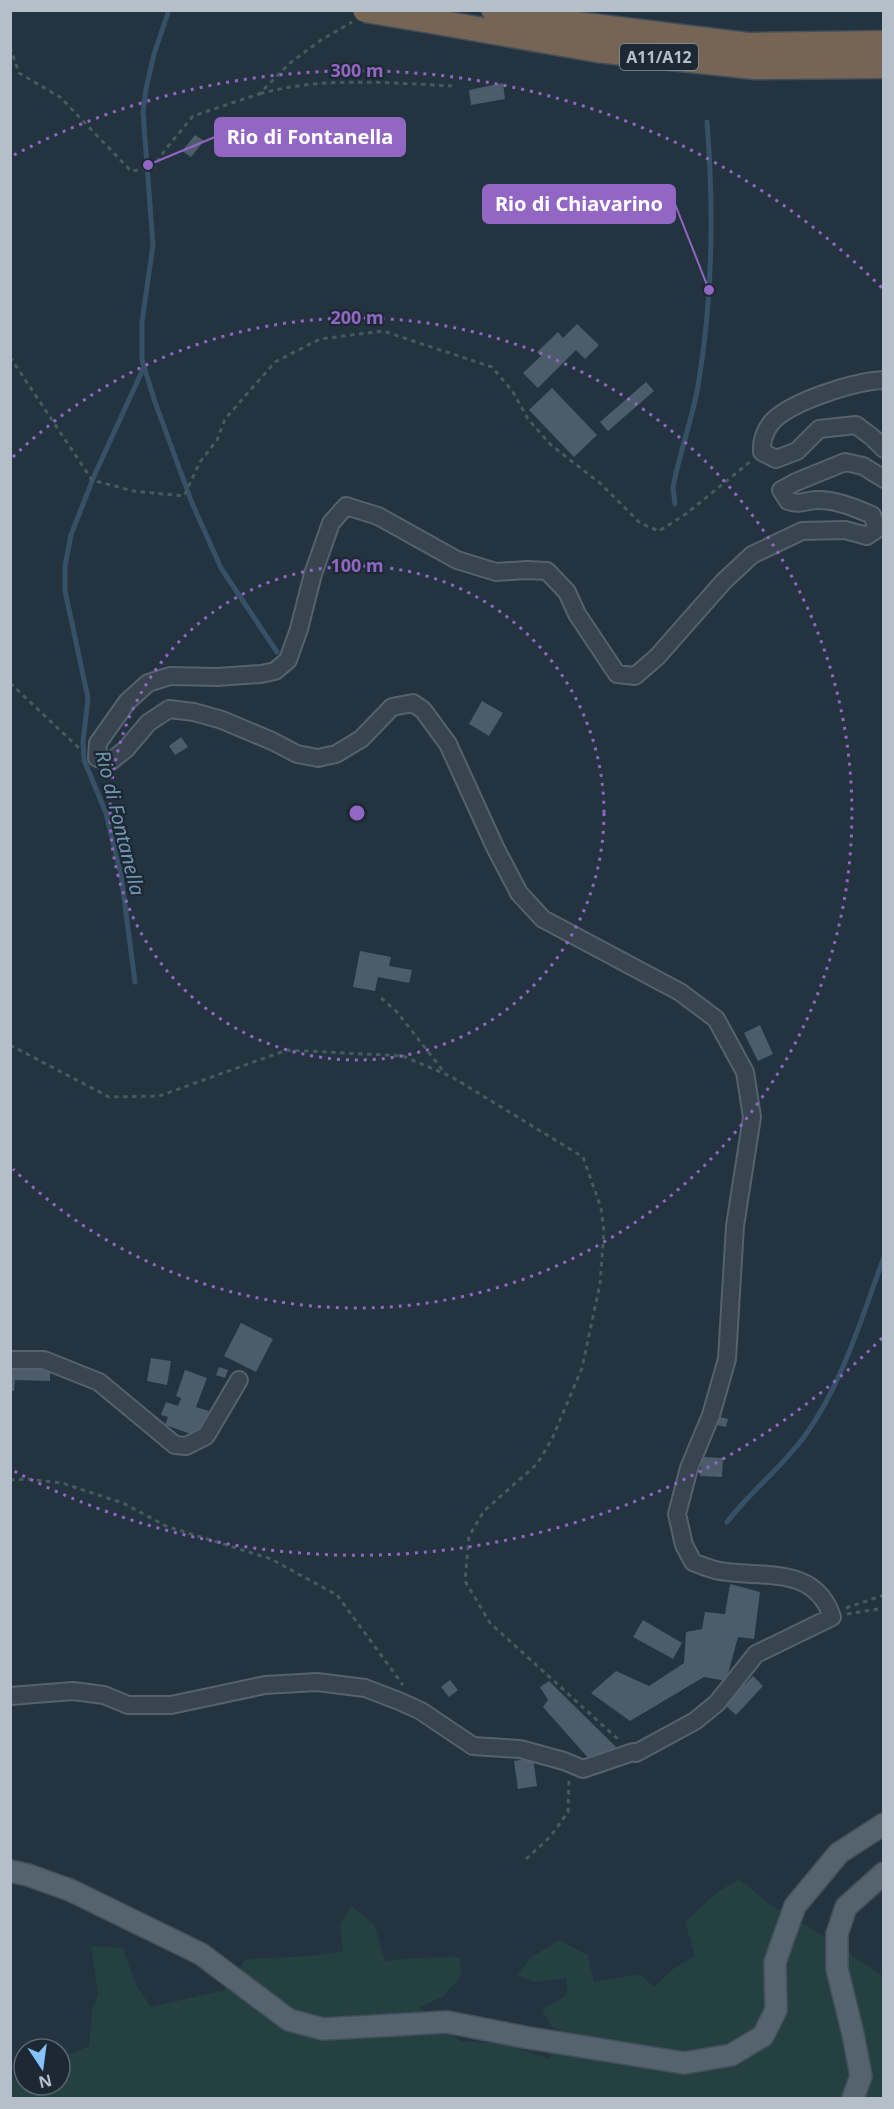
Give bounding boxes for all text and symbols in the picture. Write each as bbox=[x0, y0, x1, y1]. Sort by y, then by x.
road number: A11/A12 bbox=[620, 44, 698, 70]
text: 300 m bbox=[330, 58, 384, 82]
callout: Rio di Fontanella bbox=[215, 118, 405, 156]
text: Rio di Fontanella bbox=[227, 123, 393, 150]
callout: Rio di Chiavarino bbox=[483, 185, 675, 223]
text: Rio di Chiavarino bbox=[495, 190, 663, 217]
text: 200 m bbox=[330, 305, 384, 329]
text: 100 m bbox=[330, 553, 384, 577]
water label: Rio di Fontanella bbox=[89, 748, 152, 898]
centre of rings bbox=[347, 803, 367, 823]
north arrow bbox=[12, 2037, 72, 2097]
text: N bbox=[37, 2069, 54, 2094]

